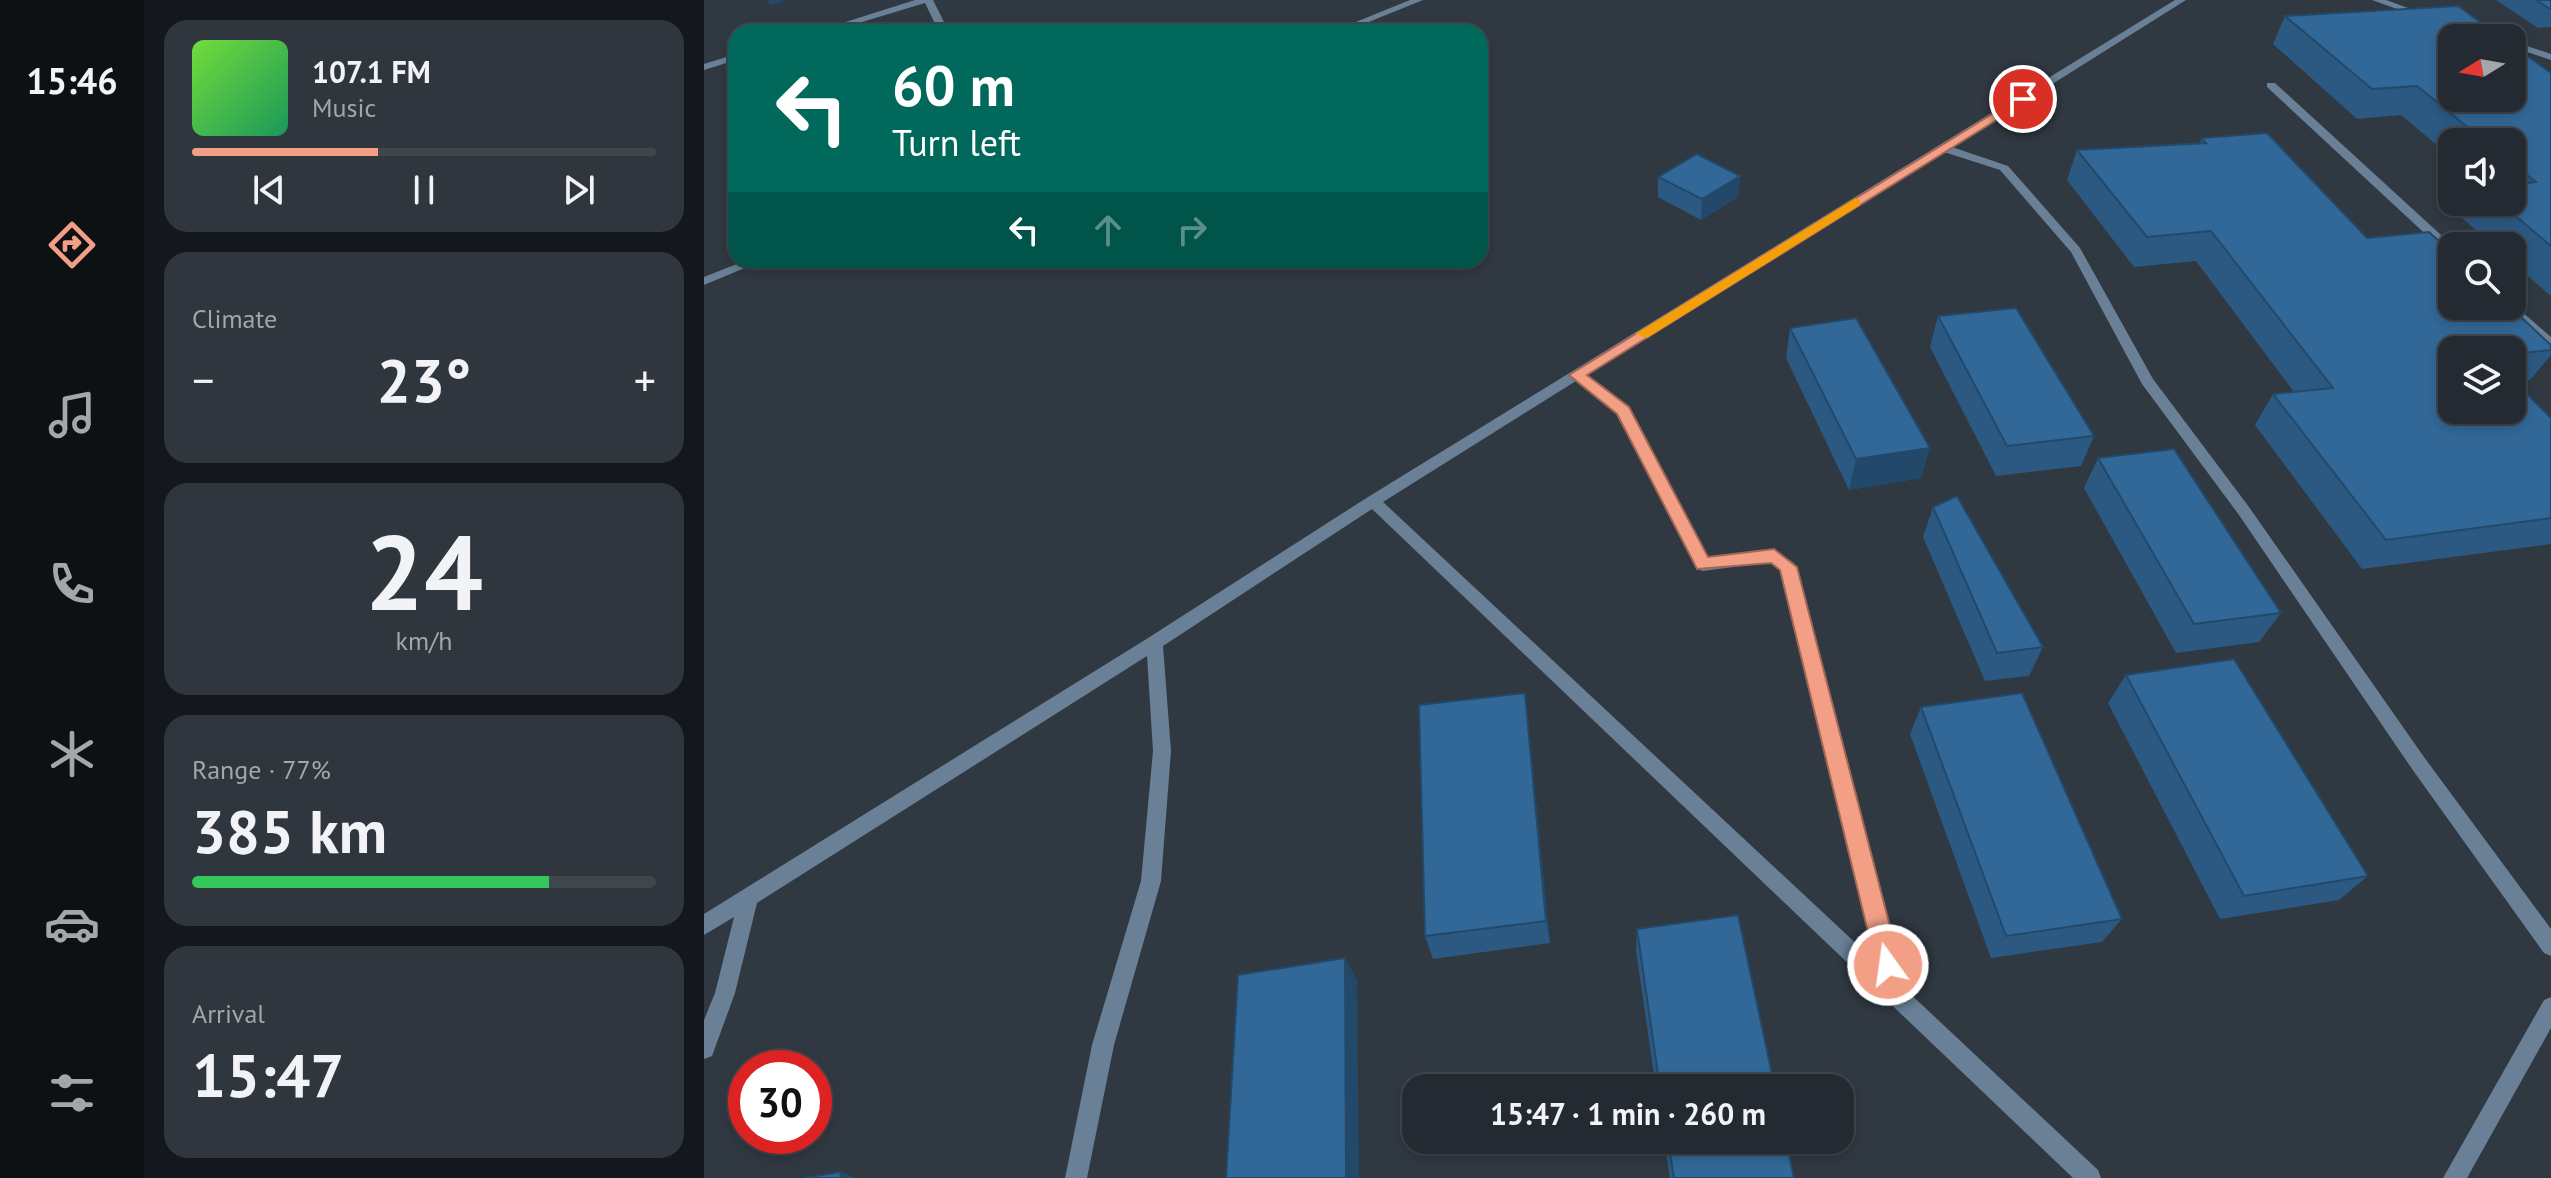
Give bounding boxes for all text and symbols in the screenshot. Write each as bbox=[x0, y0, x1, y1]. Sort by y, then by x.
north arrow bbox=[2438, 24, 2526, 112]
map controls bbox=[2438, 24, 2526, 424]
text: 60 m bbox=[892, 49, 1015, 121]
text: 107.1 FM bbox=[312, 52, 431, 91]
icon: left bbox=[760, 56, 864, 160]
text: 15:46 bbox=[26, 57, 118, 104]
pin bbox=[1989, 65, 2057, 133]
icon: arrive bbox=[2001, 77, 2045, 121]
text: Music bbox=[312, 91, 376, 124]
text: Turn left bbox=[892, 119, 1021, 166]
button: sound bbox=[2438, 128, 2526, 216]
icon: previous bbox=[247, 168, 291, 212]
icon: pause bbox=[402, 168, 446, 212]
icon: next bbox=[557, 168, 601, 212]
icon: left bbox=[1002, 208, 1046, 252]
icon: ahead bbox=[1086, 208, 1130, 252]
icon: right bbox=[1170, 208, 1214, 252]
icon: directions bbox=[44, 217, 100, 273]
button: search bbox=[2438, 232, 2526, 320]
text: Climate bbox=[192, 302, 277, 335]
button: layers bbox=[2438, 336, 2526, 424]
text: 23° bbox=[377, 341, 471, 419]
text: − bbox=[192, 351, 214, 408]
text: + bbox=[634, 351, 656, 408]
icon: music bbox=[44, 387, 100, 443]
text: 24 bbox=[365, 504, 483, 639]
icon: phone bbox=[44, 556, 100, 612]
text: km/h bbox=[396, 624, 453, 657]
icon: climate bbox=[44, 726, 100, 782]
text: Range · 77% bbox=[192, 753, 331, 786]
text: 385 km bbox=[192, 792, 387, 870]
icon: car bbox=[44, 896, 100, 952]
position arrow bbox=[1846, 923, 1930, 1007]
text: Arrival bbox=[192, 997, 265, 1030]
text: 15:47 bbox=[192, 1036, 344, 1114]
speed limit sign: 30 bbox=[728, 1050, 832, 1154]
icon: filters bbox=[44, 1065, 100, 1121]
text: 15:47 · 1 min · 260 m bbox=[1490, 1094, 1766, 1133]

